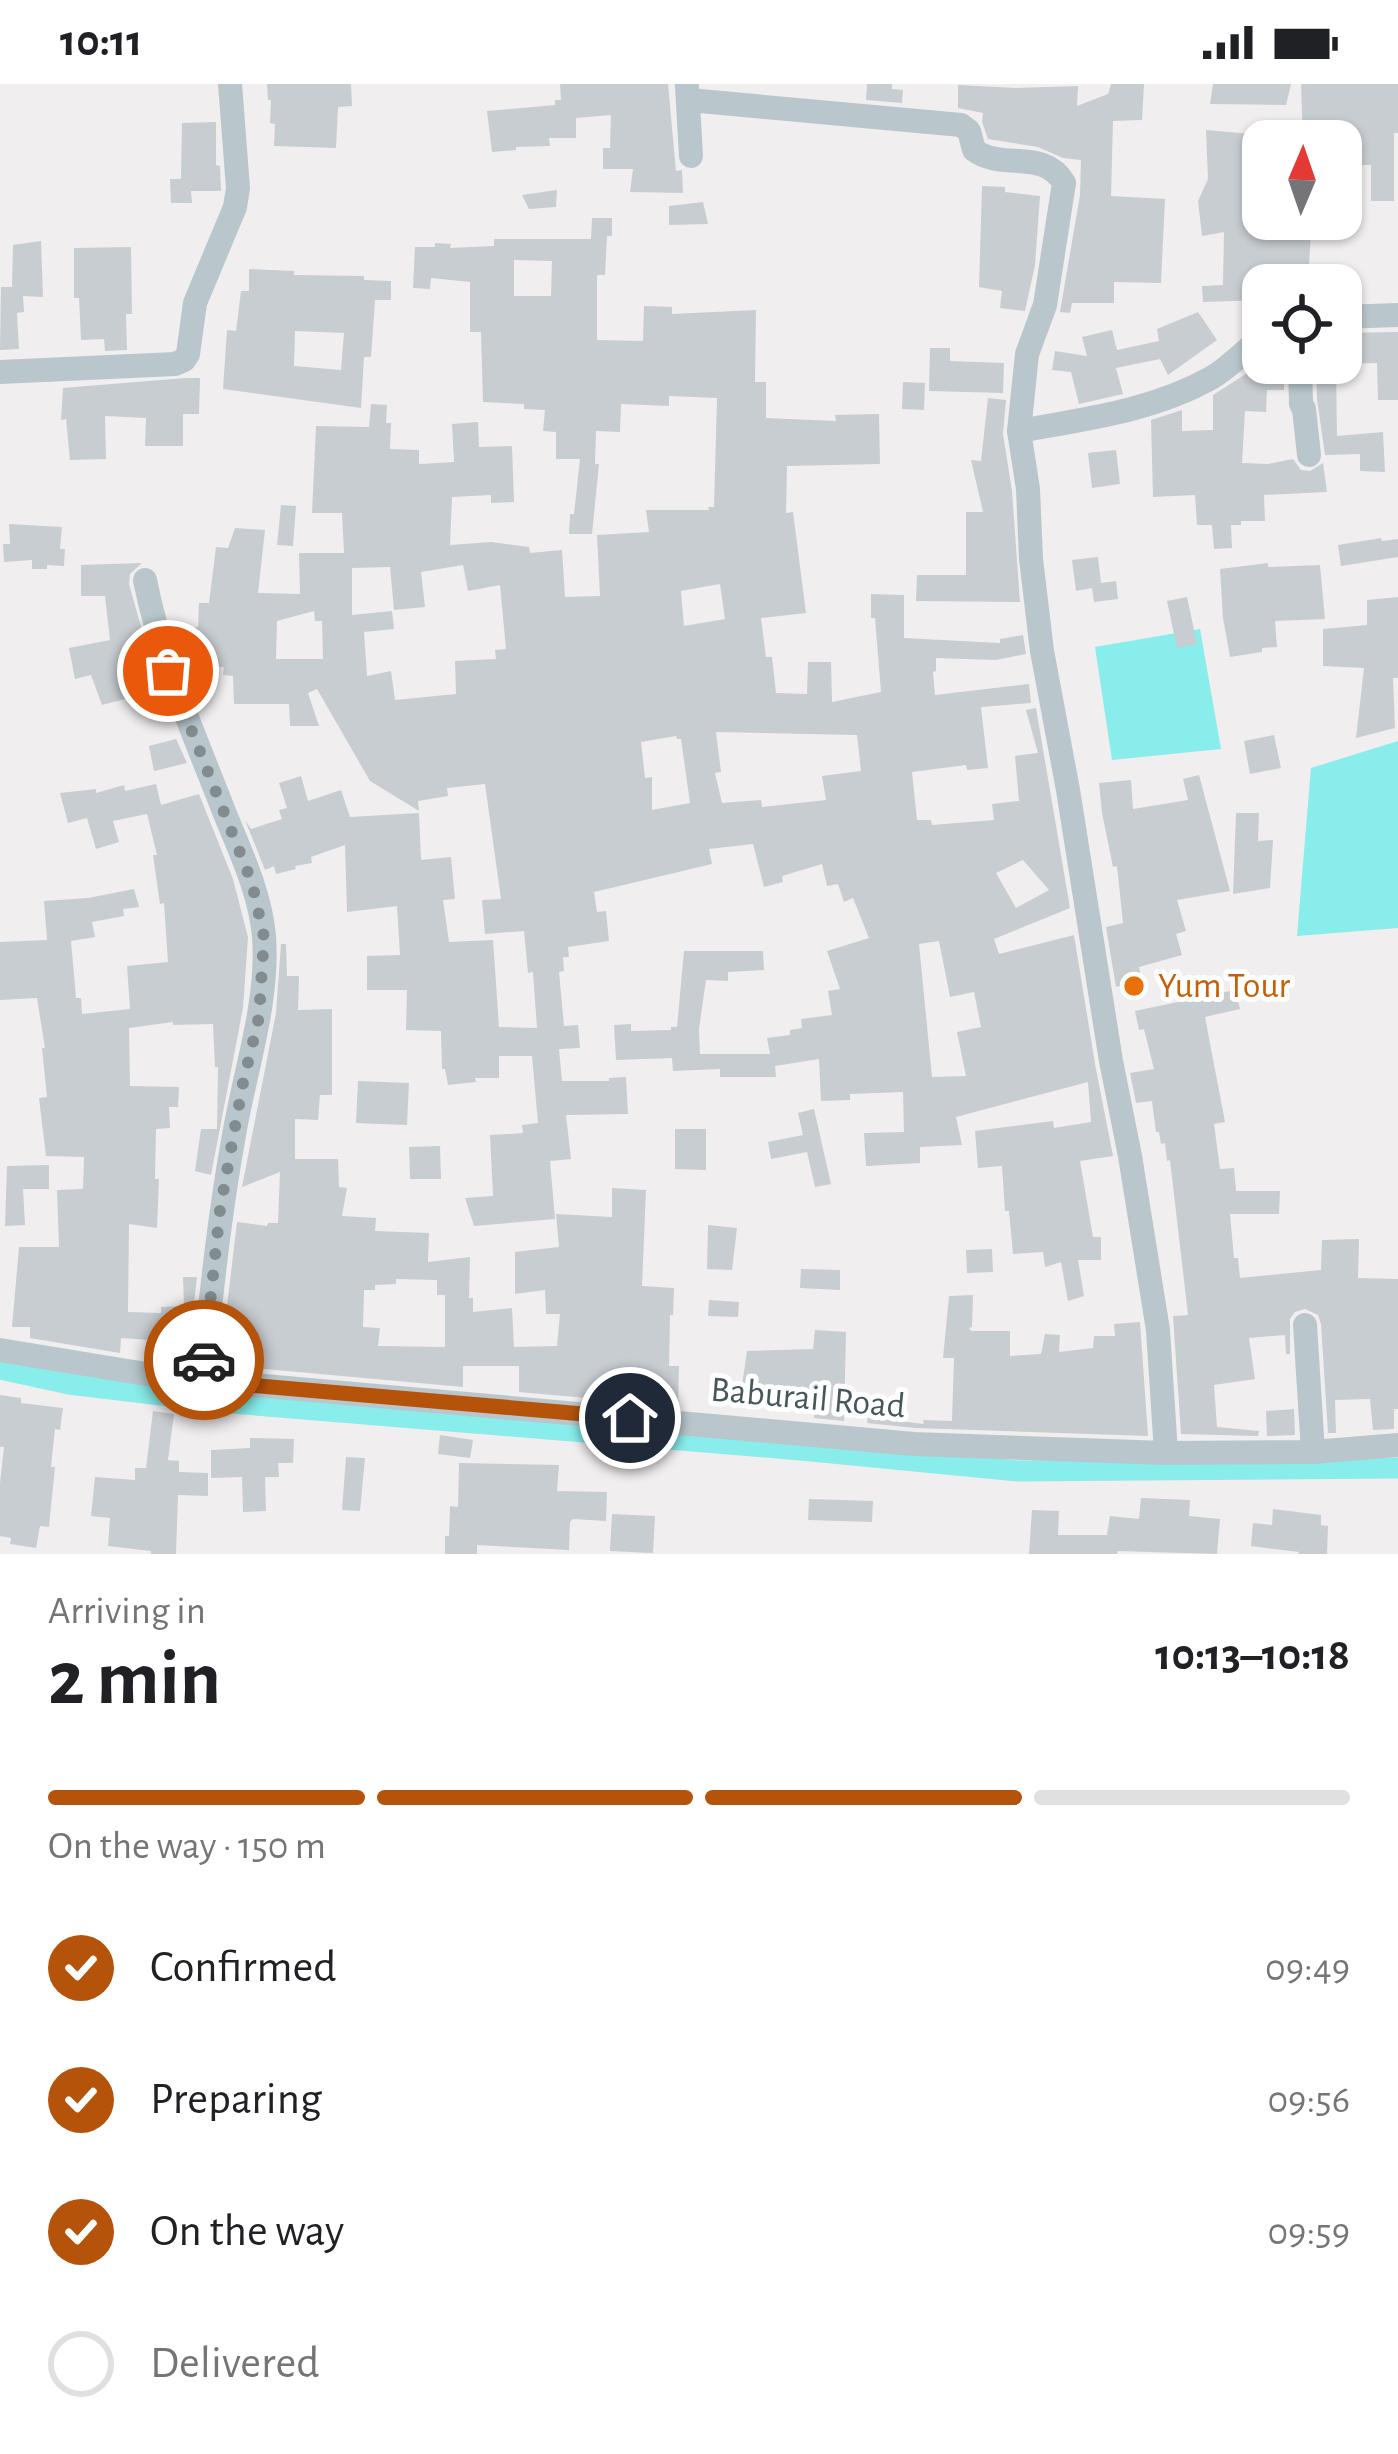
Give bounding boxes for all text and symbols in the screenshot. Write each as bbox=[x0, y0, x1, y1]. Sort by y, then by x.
text: 10:11 bbox=[60, 19, 142, 64]
north arrow bbox=[1242, 120, 1362, 240]
map controls bbox=[1242, 120, 1362, 384]
button: locate bbox=[1242, 264, 1362, 384]
pin bbox=[117, 620, 219, 722]
icon: bag bbox=[135, 638, 201, 704]
place label: Yum Tour bbox=[1158, 968, 1290, 1004]
marker: Yum Tour bbox=[1121, 973, 1147, 999]
courier bbox=[144, 1300, 264, 1420]
icon: car bbox=[171, 1327, 237, 1393]
pin bbox=[579, 1367, 681, 1469]
street label: Baburail Road bbox=[709, 1372, 907, 1424]
icon: home bbox=[597, 1385, 663, 1451]
text: Arriving in bbox=[48, 1592, 206, 1631]
text: 10:13–10:18 bbox=[1155, 1633, 1350, 1678]
text: 2 min bbox=[48, 1641, 221, 1719]
text: On the way · 150 m bbox=[48, 1827, 326, 1866]
icon: check bbox=[48, 1935, 114, 2001]
text: Confirmed bbox=[150, 1945, 336, 1990]
text: 09:49 bbox=[1265, 1949, 1350, 1988]
icon: check bbox=[48, 2067, 114, 2133]
text: Preparing bbox=[150, 2077, 322, 2122]
text: 09:56 bbox=[1268, 2081, 1350, 2120]
icon: check bbox=[48, 2199, 114, 2265]
text: On the way bbox=[150, 2209, 344, 2254]
text: 09:59 bbox=[1268, 2213, 1350, 2252]
text: Delivered bbox=[150, 2341, 319, 2386]

